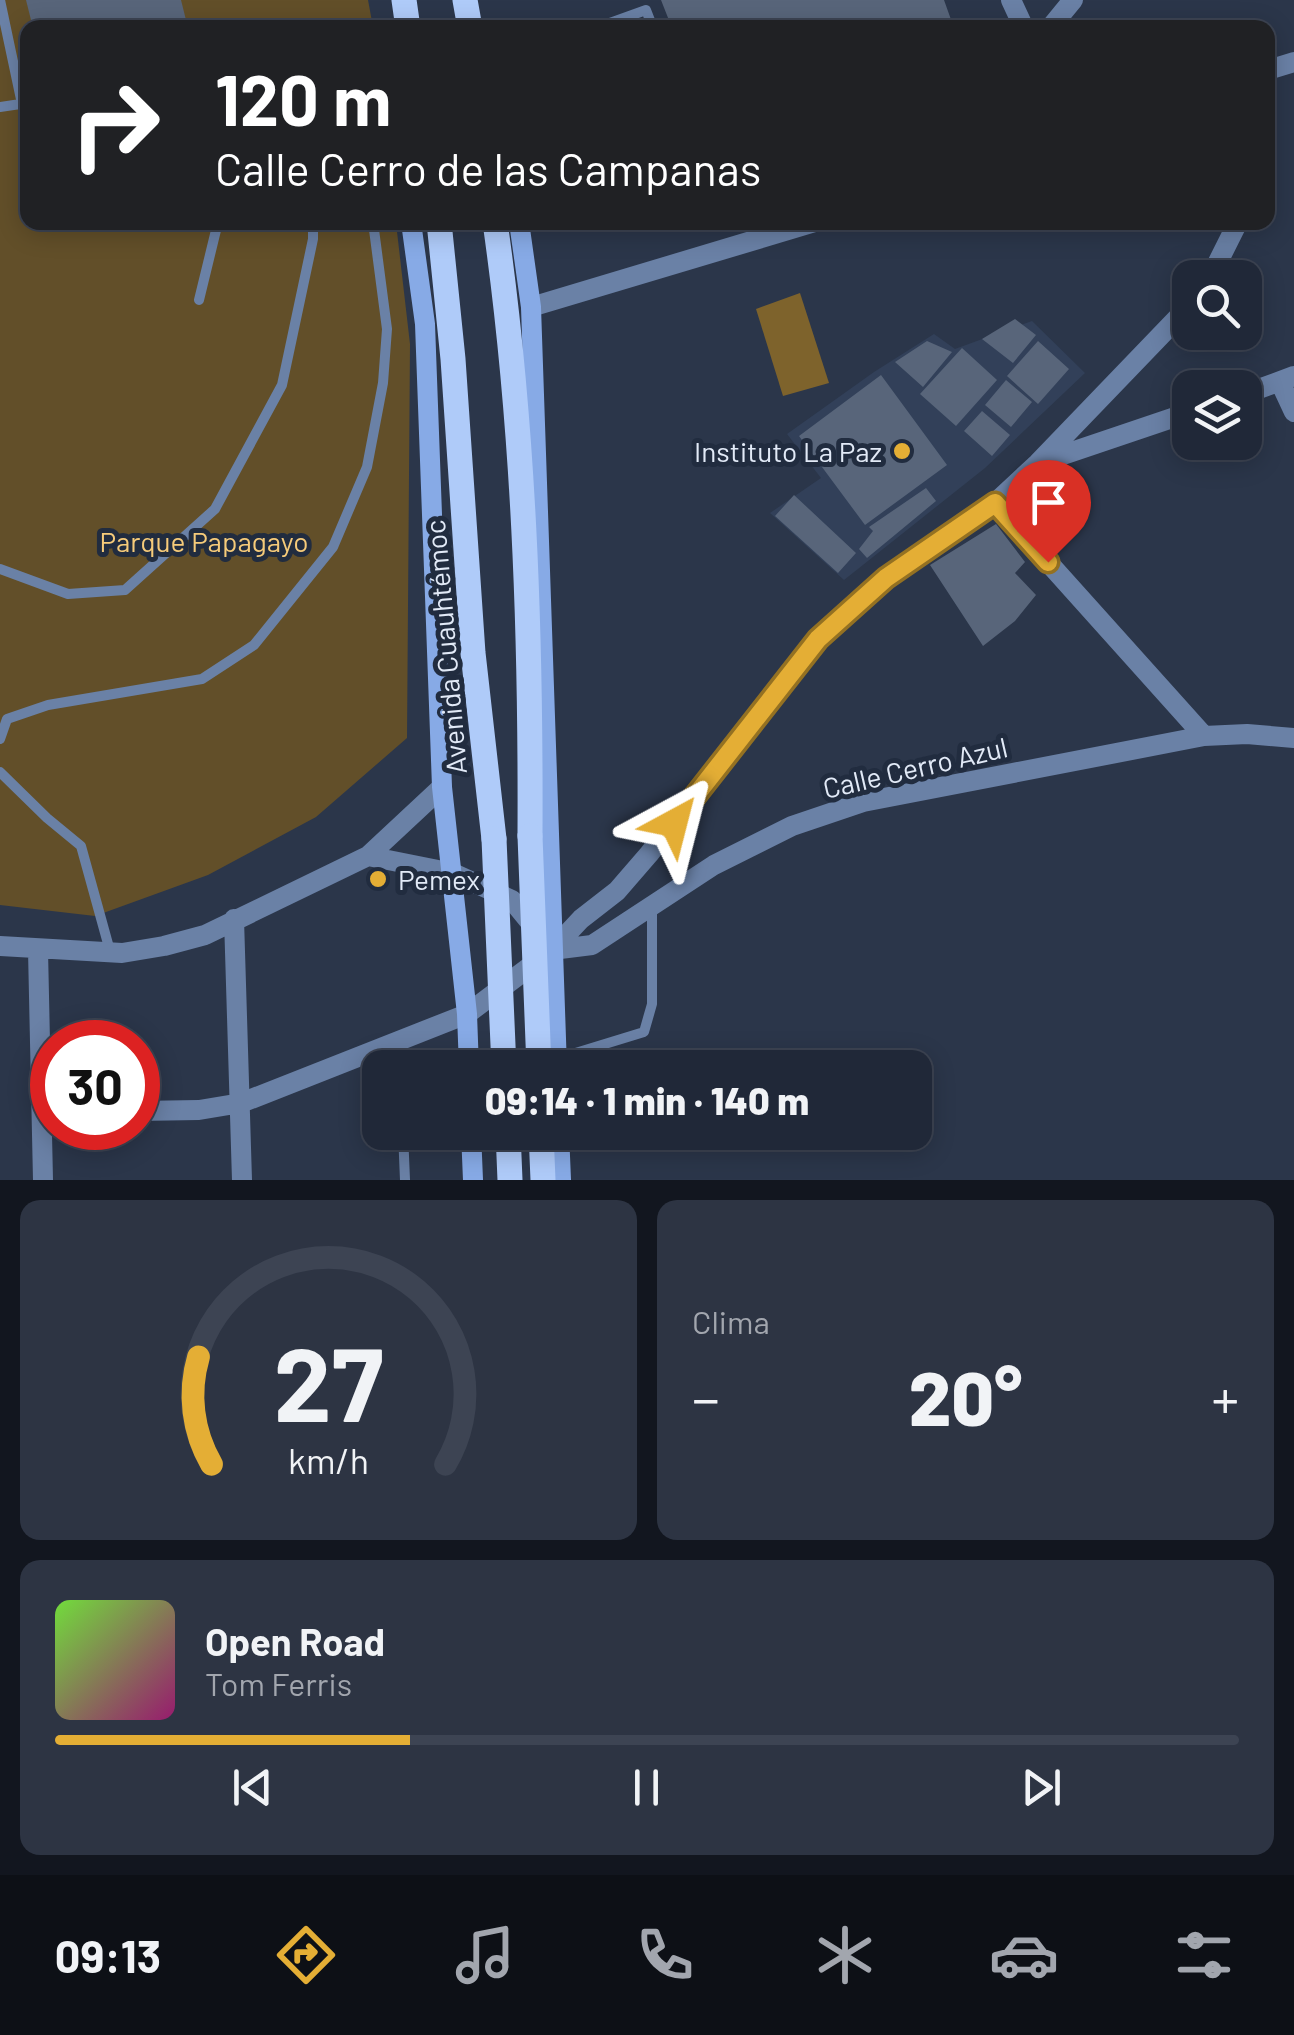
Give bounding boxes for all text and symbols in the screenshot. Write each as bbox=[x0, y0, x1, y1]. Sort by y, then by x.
text: 120 m bbox=[215, 56, 391, 140]
icon: right bbox=[50, 60, 180, 190]
text: Calle Cerro de las Campanas bbox=[215, 141, 761, 195]
map controls bbox=[1172, 260, 1262, 460]
button: search bbox=[1172, 260, 1262, 350]
button: layers bbox=[1172, 370, 1262, 460]
place label: Instituto La Paz bbox=[694, 434, 882, 468]
marker: Instituto La Paz bbox=[891, 440, 913, 462]
pin bbox=[1006, 460, 1091, 563]
icon: arrive bbox=[1021, 475, 1076, 530]
street label: Avenida Cuauhtémoc bbox=[417, 518, 473, 776]
park label: Parque Papagayo bbox=[99, 524, 309, 558]
street label: Calle Cerro Azul bbox=[819, 729, 1011, 805]
position arrow bbox=[622, 771, 726, 875]
place label: Pemex bbox=[398, 862, 480, 896]
marker: Pemex bbox=[367, 868, 389, 890]
speed limit sign: 30 bbox=[30, 1020, 160, 1150]
text: 09:14 · 1 min · 140 m bbox=[485, 1077, 809, 1123]
text: Clima bbox=[692, 1302, 770, 1340]
text: 27 bbox=[274, 1318, 383, 1443]
text: 20° bbox=[909, 1351, 1022, 1441]
text: − bbox=[692, 1364, 720, 1430]
text: + bbox=[1211, 1364, 1239, 1430]
text: km/h bbox=[288, 1438, 369, 1481]
text: Open Road bbox=[205, 1618, 385, 1664]
text: Tom Ferris bbox=[205, 1664, 352, 1702]
icon: previous bbox=[225, 1760, 280, 1815]
icon: pause bbox=[619, 1760, 674, 1815]
icon: next bbox=[1014, 1760, 1069, 1815]
icon: directions bbox=[271, 1920, 341, 1990]
icon: music bbox=[450, 1920, 520, 1990]
icon: phone bbox=[630, 1920, 700, 1990]
icon: climate bbox=[810, 1920, 880, 1990]
icon: car bbox=[989, 1920, 1059, 1990]
icon: filters bbox=[1169, 1920, 1239, 1990]
text: 09:13 bbox=[55, 1928, 161, 1982]

